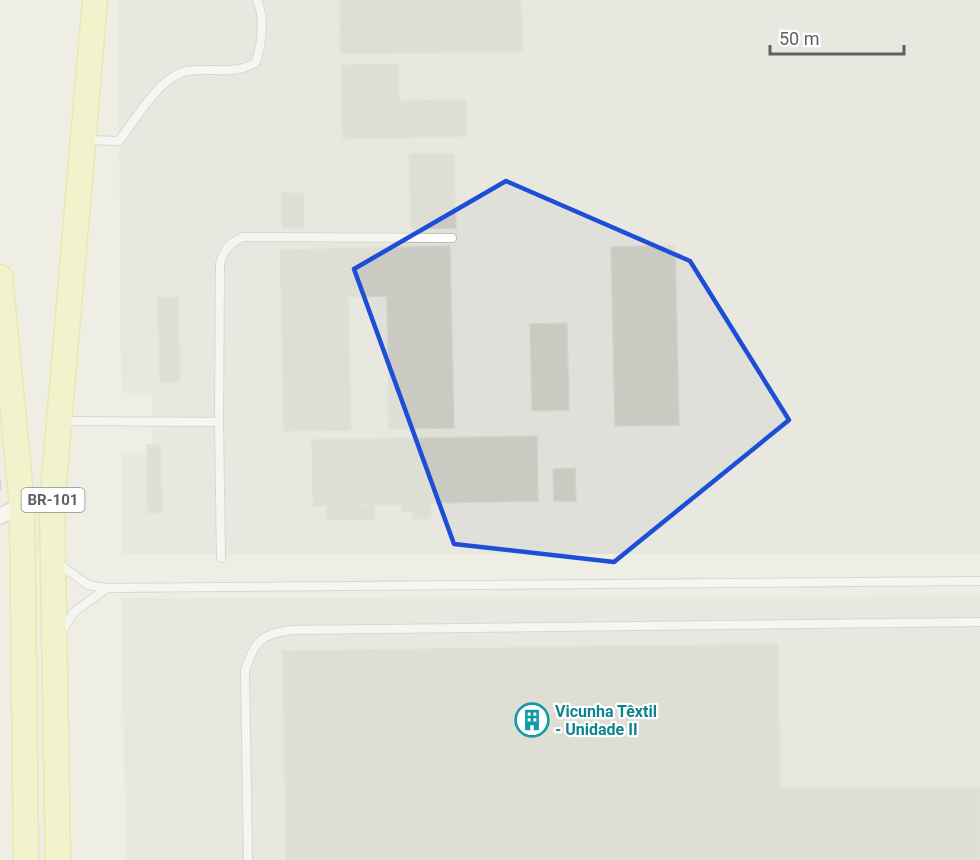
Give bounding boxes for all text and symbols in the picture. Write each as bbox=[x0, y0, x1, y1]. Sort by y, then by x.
scale bar bbox=[770, 18, 904, 56]
text: 50 m bbox=[779, 28, 819, 49]
road number: BR-101 bbox=[22, 488, 84, 512]
building icon: Vicunha Têxtil - Unidade II bbox=[514, 702, 550, 738]
place label: Vicunha Têxtil - Unidade II bbox=[555, 702, 657, 739]

